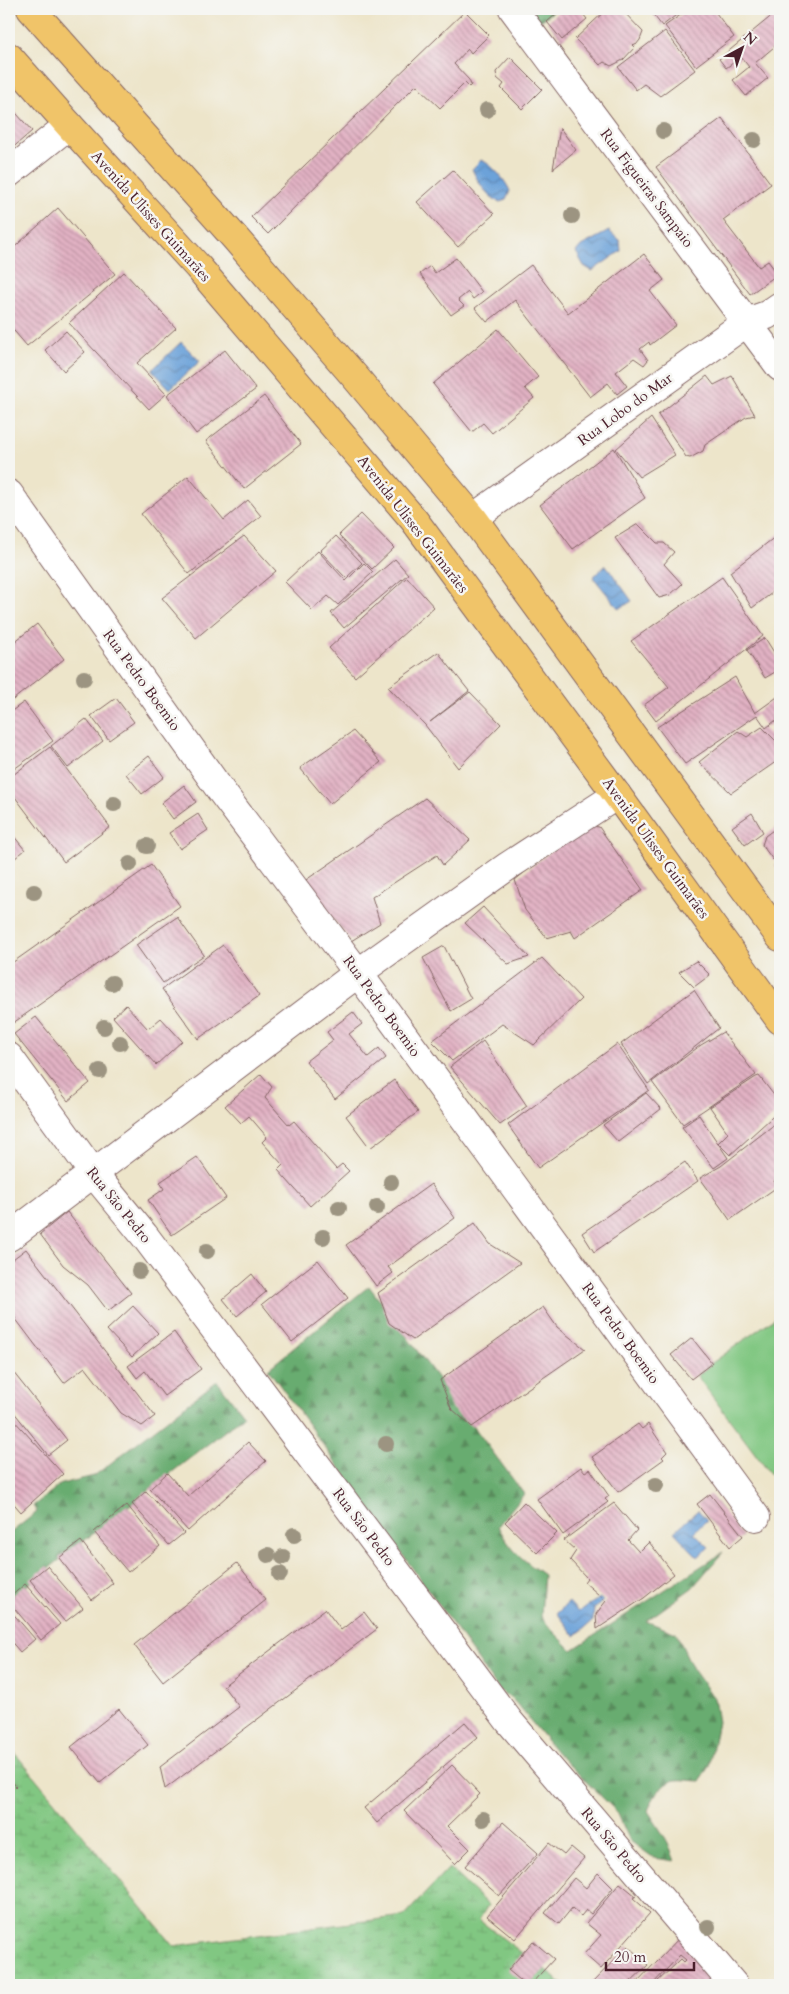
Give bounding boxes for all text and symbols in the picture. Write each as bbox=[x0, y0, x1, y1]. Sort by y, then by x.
north arrow bbox=[716, 22, 766, 72]
text: N bbox=[739, 27, 761, 50]
street label: Rua Figueiras Sampaio bbox=[596, 124, 698, 252]
street label: Avenida Ulisses Guimarães bbox=[87, 146, 215, 286]
street label: Rua Lobo do Mar bbox=[574, 367, 677, 450]
street label: Avenida Ulisses Guimarães bbox=[353, 451, 473, 597]
street label: Rua Pedro Boemio bbox=[98, 625, 186, 735]
street label: Avenida Ulisses Guimarães bbox=[598, 773, 714, 923]
street label: Rua Pedro Boemio bbox=[338, 951, 426, 1061]
street label: Rua São Pedro bbox=[82, 1163, 156, 1247]
street label: Rua Pedro Boemio bbox=[577, 1278, 665, 1388]
street label: Rua São Pedro bbox=[328, 1484, 400, 1570]
street label: Rua São Pedro bbox=[577, 1803, 651, 1887]
scale bar bbox=[606, 1939, 694, 1971]
text: 20 m bbox=[614, 1947, 646, 1967]

